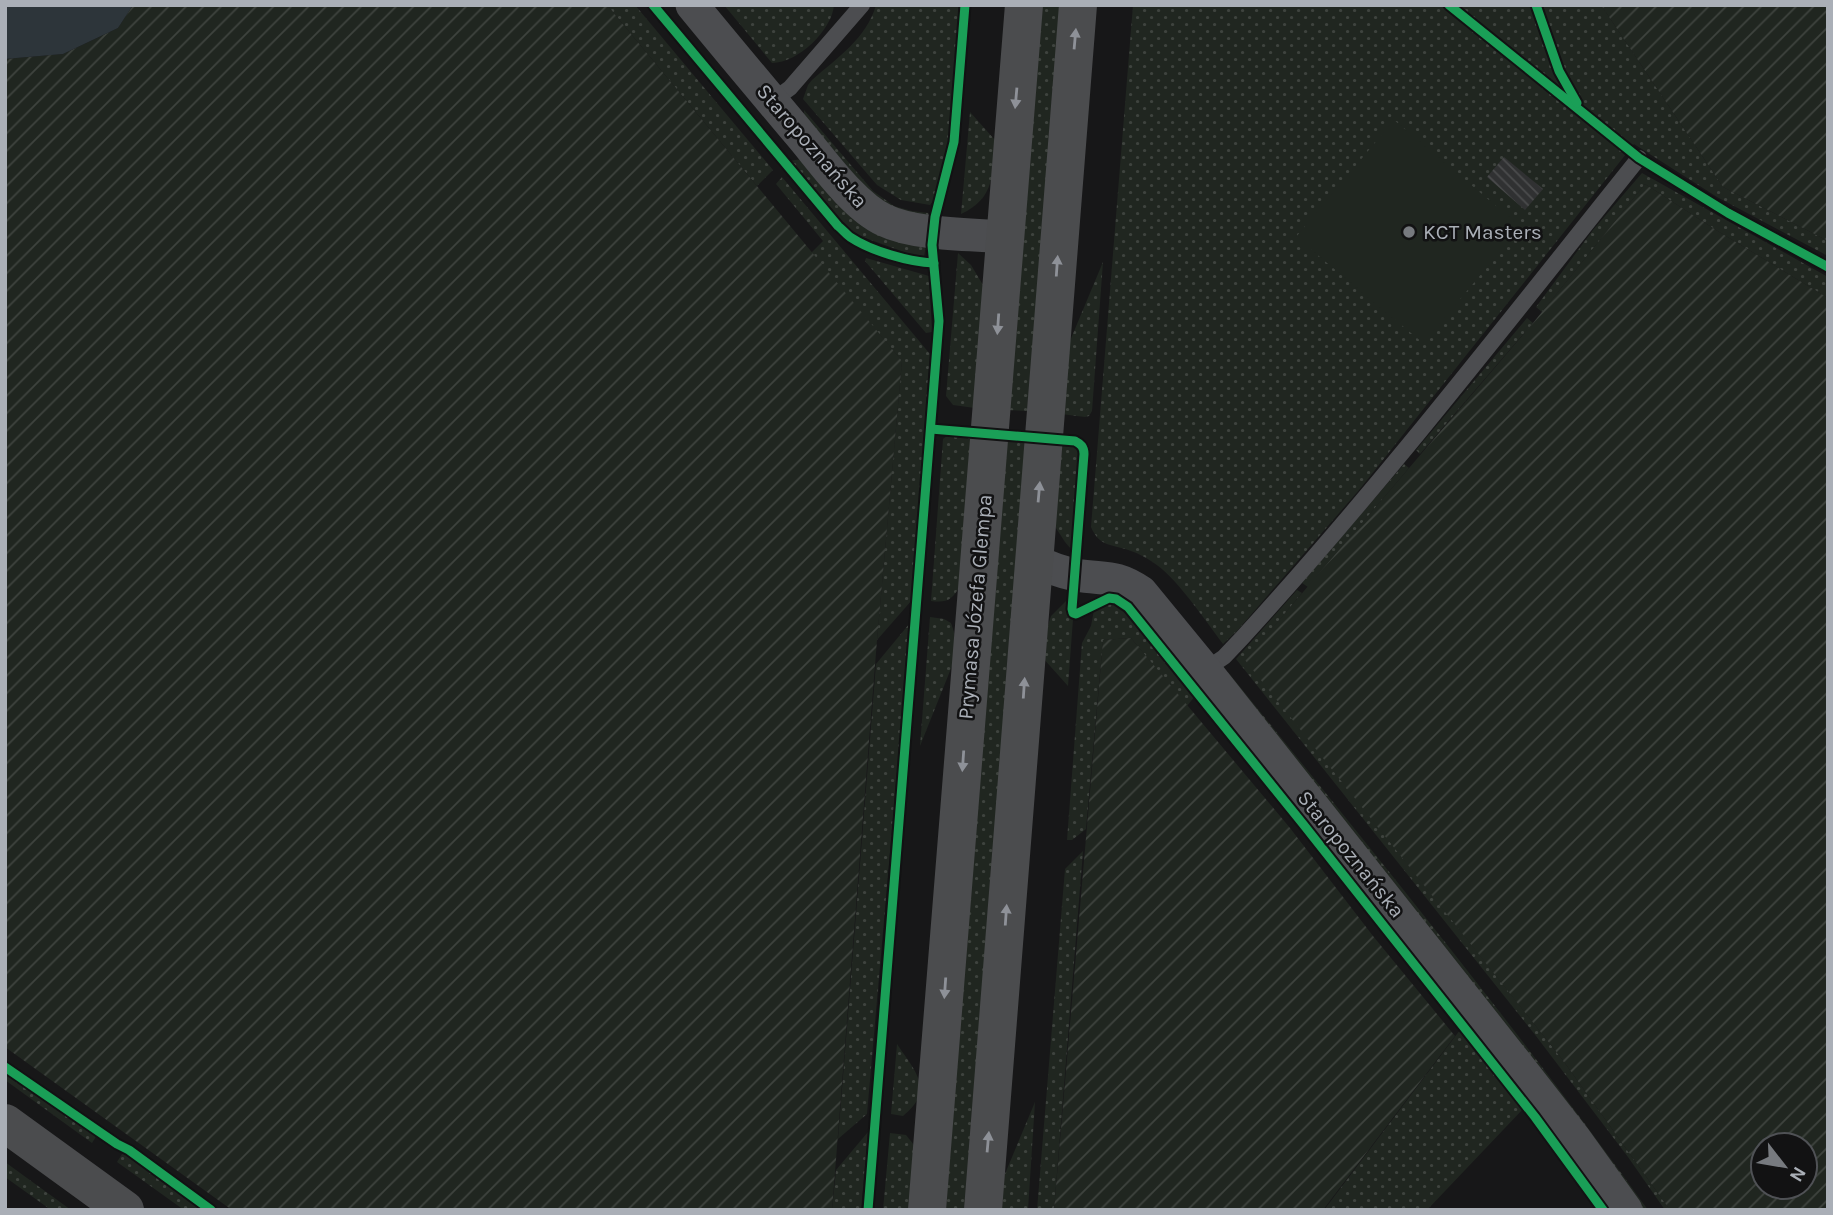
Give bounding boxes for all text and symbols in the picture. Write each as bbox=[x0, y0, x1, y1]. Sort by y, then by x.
one-way arrow bbox=[1070, 28, 1081, 50]
street label: Staropoznańska bbox=[752, 79, 872, 213]
one-way arrow bbox=[1010, 87, 1021, 109]
place label: KCT Masters bbox=[1423, 220, 1542, 244]
marker: KCT Masters bbox=[1401, 224, 1417, 240]
one-way arrow bbox=[1052, 254, 1063, 276]
one-way arrow bbox=[992, 314, 1003, 336]
one-way arrow bbox=[1034, 481, 1045, 503]
street label: Prymasa Józefa Glempa bbox=[953, 493, 997, 721]
one-way arrow bbox=[1019, 677, 1030, 699]
one-way arrow bbox=[957, 751, 968, 773]
street label: Staropoznańska bbox=[1292, 786, 1410, 922]
one-way arrow bbox=[1001, 904, 1012, 926]
one-way arrow bbox=[939, 977, 950, 999]
one-way arrow bbox=[983, 1131, 994, 1153]
north arrow bbox=[1749, 1131, 1819, 1201]
text: N bbox=[1785, 1163, 1811, 1186]

